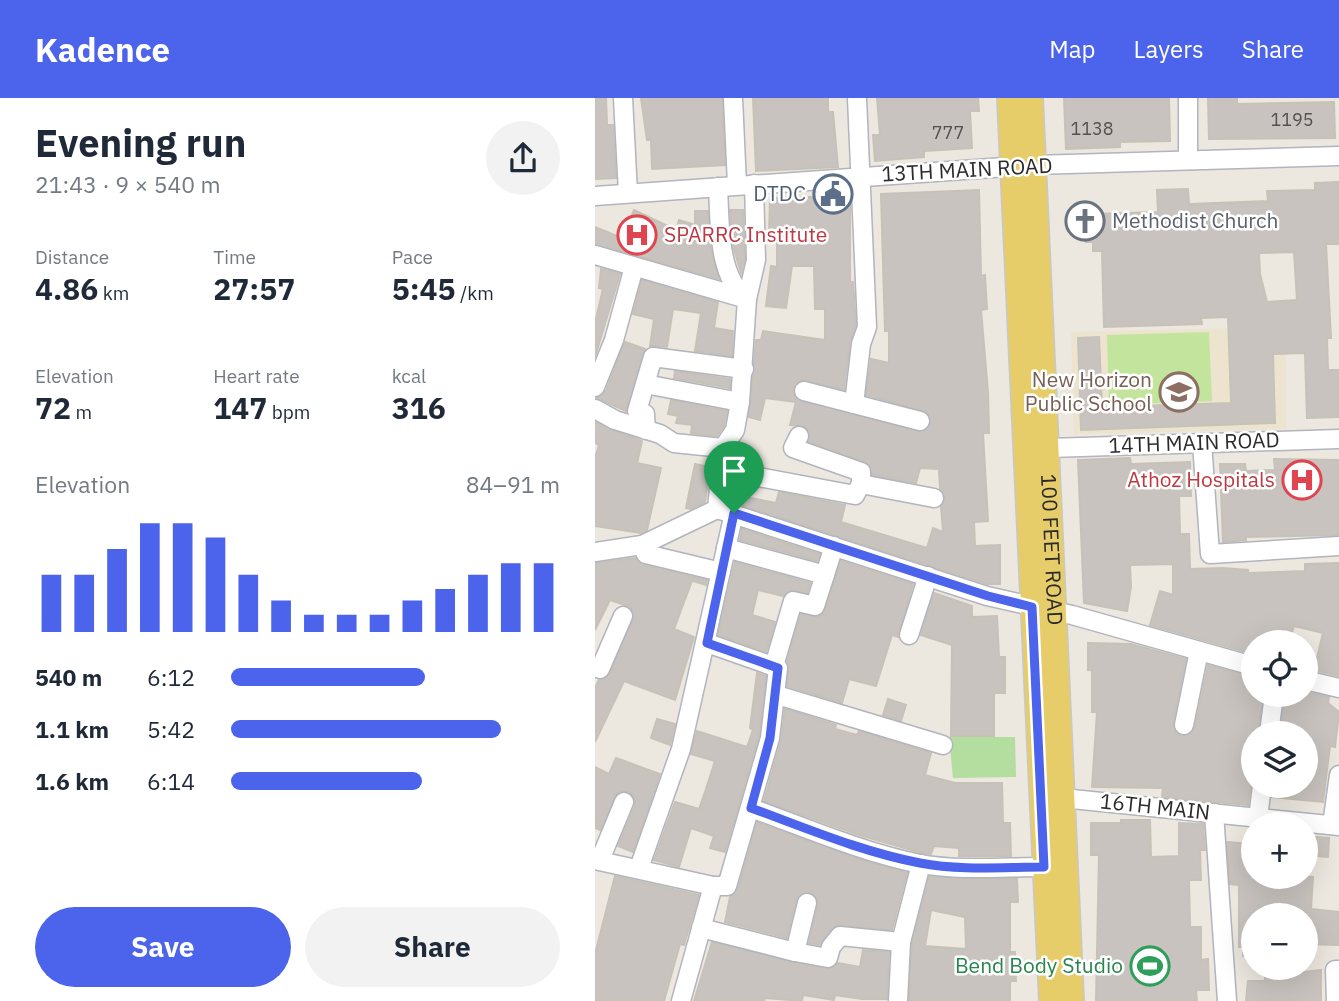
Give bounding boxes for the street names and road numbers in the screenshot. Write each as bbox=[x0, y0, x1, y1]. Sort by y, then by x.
street label: 13TH MAIN ROAD bbox=[881, 151, 1053, 187]
street label: 14TH MAIN ROAD bbox=[1108, 425, 1280, 459]
street label: 100 FEET ROAD bbox=[1035, 473, 1070, 626]
street label: 16TH MAIN bbox=[1099, 786, 1212, 826]

